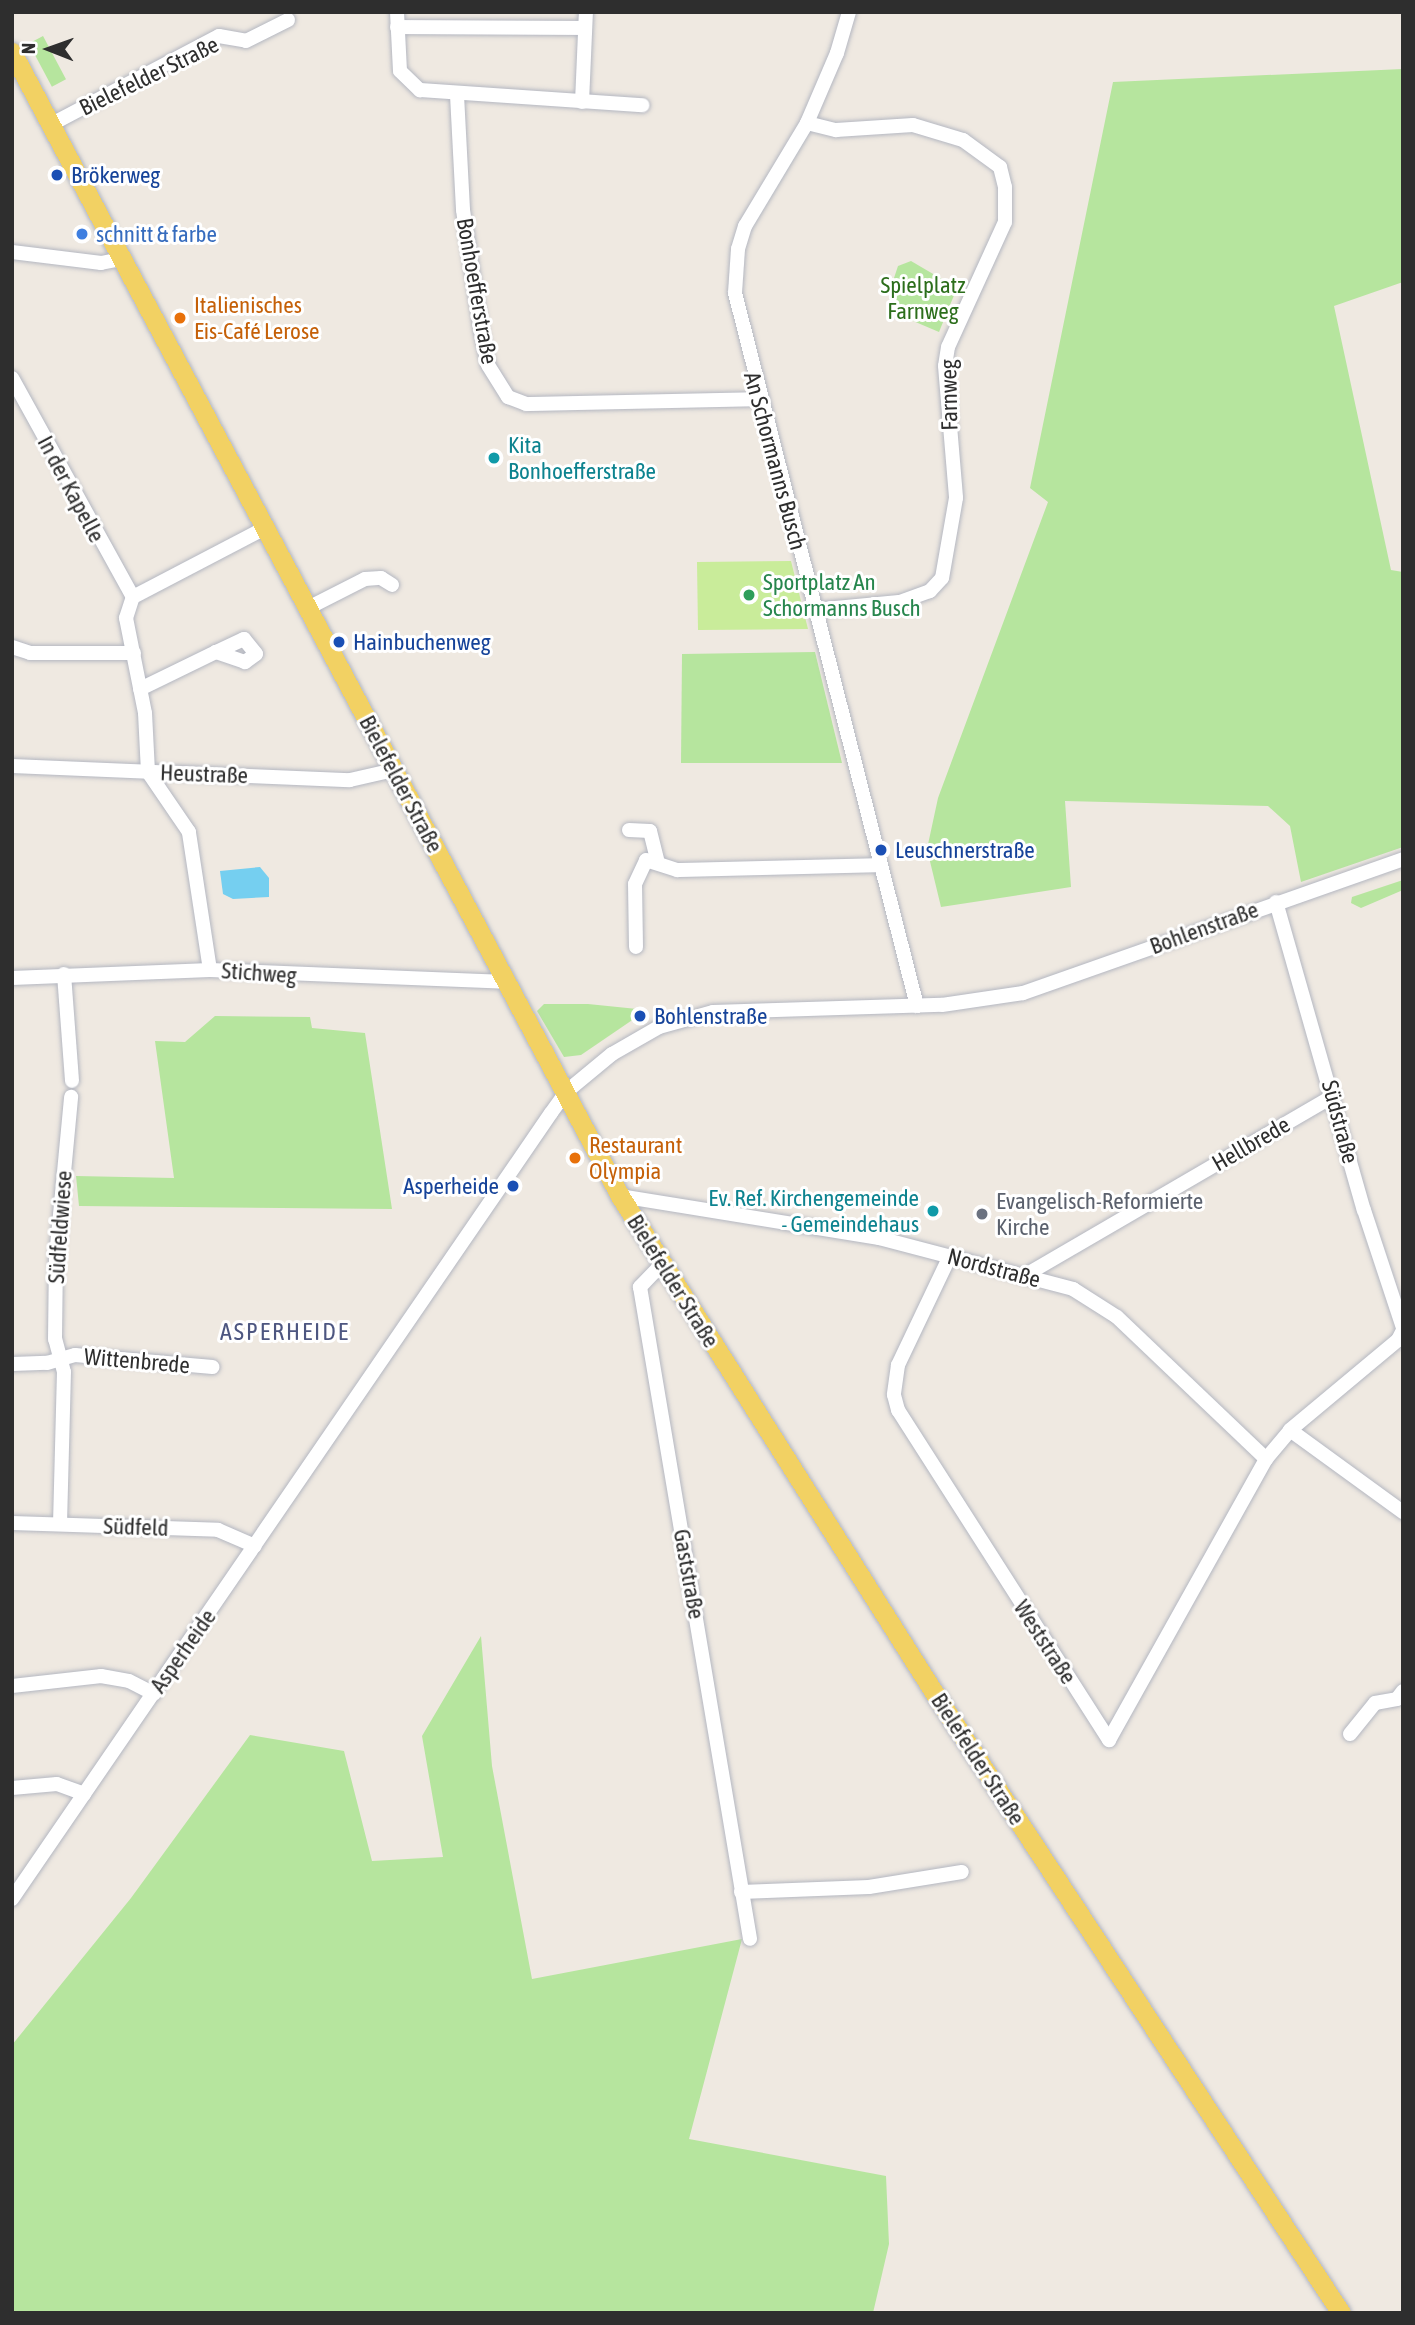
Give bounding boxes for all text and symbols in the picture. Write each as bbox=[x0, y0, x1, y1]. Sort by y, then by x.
north arrow bbox=[14, 14, 84, 84]
street label: Bielefelder Straße bbox=[75, 30, 223, 122]
text: N bbox=[17, 43, 39, 54]
place label: Brökerweg bbox=[71, 161, 160, 189]
marker: Brökerweg bbox=[49, 167, 65, 183]
street label: Bonhoefferstraße bbox=[451, 216, 503, 366]
place label: schnitt & farbe bbox=[96, 220, 217, 248]
marker: schnitt & farbe bbox=[74, 226, 90, 242]
park label: Spielplatz Farnweg bbox=[881, 271, 965, 325]
place label: Italienisches Eis-Café Lerose bbox=[194, 291, 319, 345]
marker: Italienisches Eis-Café Lerose bbox=[172, 310, 188, 326]
street label: Farnweg bbox=[935, 359, 963, 431]
street label: An Schormanns Busch bbox=[738, 369, 812, 553]
street label: In der Kapelle bbox=[31, 431, 111, 547]
place label: Kita Bonhoefferstraße bbox=[508, 431, 656, 485]
marker: Kita Bonhoefferstraße bbox=[486, 450, 502, 466]
place label: Sportplatz An Schormanns Busch bbox=[763, 568, 921, 622]
marker: Sportplatz An Schormanns Busch bbox=[741, 587, 757, 603]
place label: Hainbuchenweg bbox=[353, 628, 491, 656]
marker: Hainbuchenweg bbox=[331, 634, 347, 650]
street label: Bielefelder Straße bbox=[353, 711, 449, 857]
street label: Heustraße bbox=[160, 759, 248, 789]
place label: Leuschnerstraße bbox=[895, 836, 1035, 864]
marker: Leuschnerstraße bbox=[873, 842, 889, 858]
street label: Bohlenstraße bbox=[1146, 896, 1262, 960]
street label: Stichweg bbox=[221, 957, 297, 989]
place label: Bohlenstraße bbox=[654, 1002, 767, 1030]
marker: Bohlenstraße bbox=[632, 1008, 648, 1024]
street label: Südstraße bbox=[1316, 1078, 1364, 1166]
street label: Hellbrede bbox=[1207, 1111, 1295, 1177]
place label: Restaurant Olympia bbox=[589, 1131, 682, 1185]
marker: Restaurant Olympia bbox=[567, 1150, 583, 1166]
street label: Südfeldwiese bbox=[42, 1170, 78, 1284]
place label: Asperheide bbox=[403, 1172, 499, 1200]
marker: Asperheide bbox=[505, 1178, 521, 1194]
place label: Ev. Ref. Kirchengemeinde - Gemeindehaus bbox=[708, 1184, 919, 1238]
place label: Evangelisch-Reformierte Kirche bbox=[996, 1187, 1203, 1241]
marker: Ev. Ref. Kirchengemeinde - Gemeindehaus bbox=[925, 1203, 941, 1219]
marker: Evangelisch-Reformierte Kirche bbox=[974, 1206, 990, 1222]
street label: Bielefelder Straße bbox=[621, 1209, 725, 1353]
street label: Nordstraße bbox=[945, 1242, 1043, 1294]
district label: ASPERHEIDE bbox=[221, 1318, 349, 1346]
street label: Wittenbrede bbox=[83, 1343, 191, 1379]
street label: Südfeld bbox=[103, 1512, 169, 1542]
street label: Gaststraße bbox=[668, 1527, 710, 1621]
street label: Weststraße bbox=[1008, 1595, 1082, 1689]
street label: Asperheide bbox=[144, 1604, 222, 1698]
street label: Bielefelder Straße bbox=[925, 1688, 1031, 1830]

